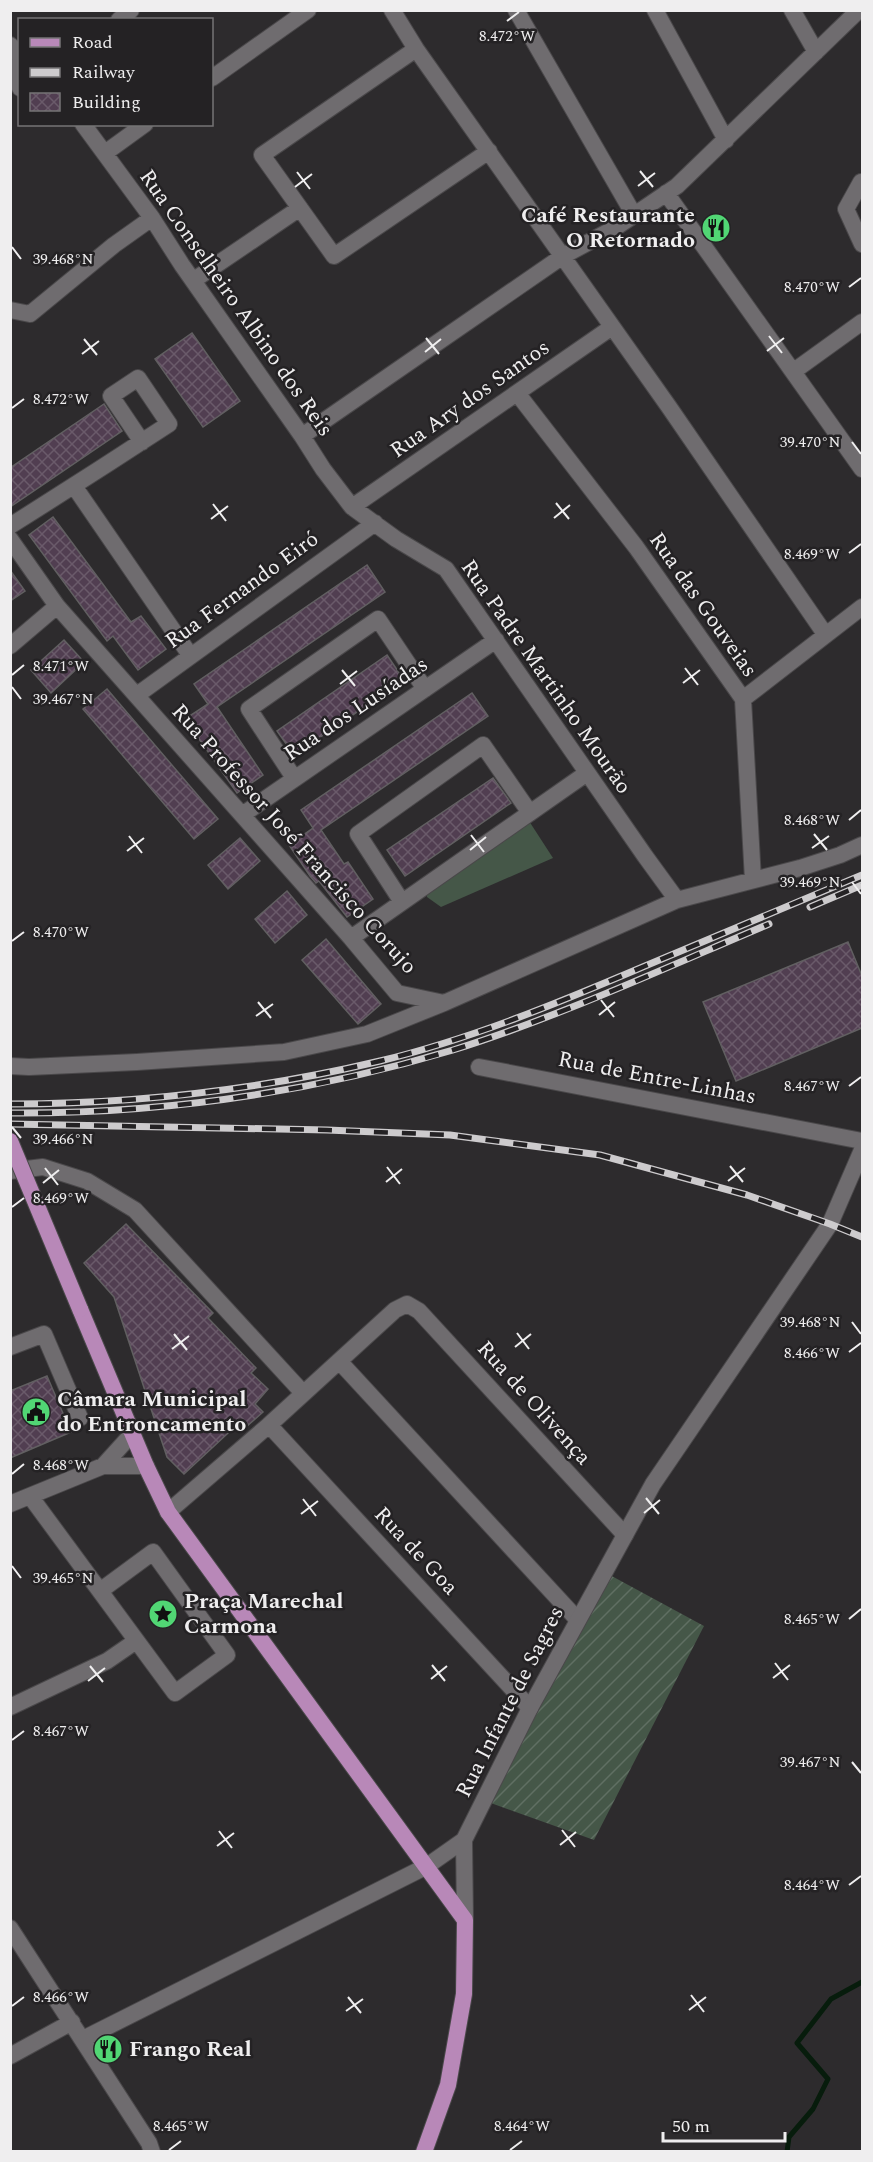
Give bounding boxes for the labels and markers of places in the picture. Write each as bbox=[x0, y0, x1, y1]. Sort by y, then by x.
place label: Café Restaurante O Retornado bbox=[521, 199, 695, 257]
restaurant icon: Café Restaurante O Retornado bbox=[700, 212, 732, 244]
place label: Câmara Municipal do Entroncamento bbox=[57, 1383, 247, 1441]
public building icon: Câmara Municipal do Entroncamento bbox=[20, 1396, 52, 1428]
place label: Praça Marechal Carmona bbox=[184, 1585, 343, 1643]
place icon: Praça Marechal Carmona bbox=[147, 1598, 179, 1630]
restaurant icon: Frango Real bbox=[92, 2033, 124, 2065]
place label: Frango Real bbox=[129, 2033, 252, 2066]

